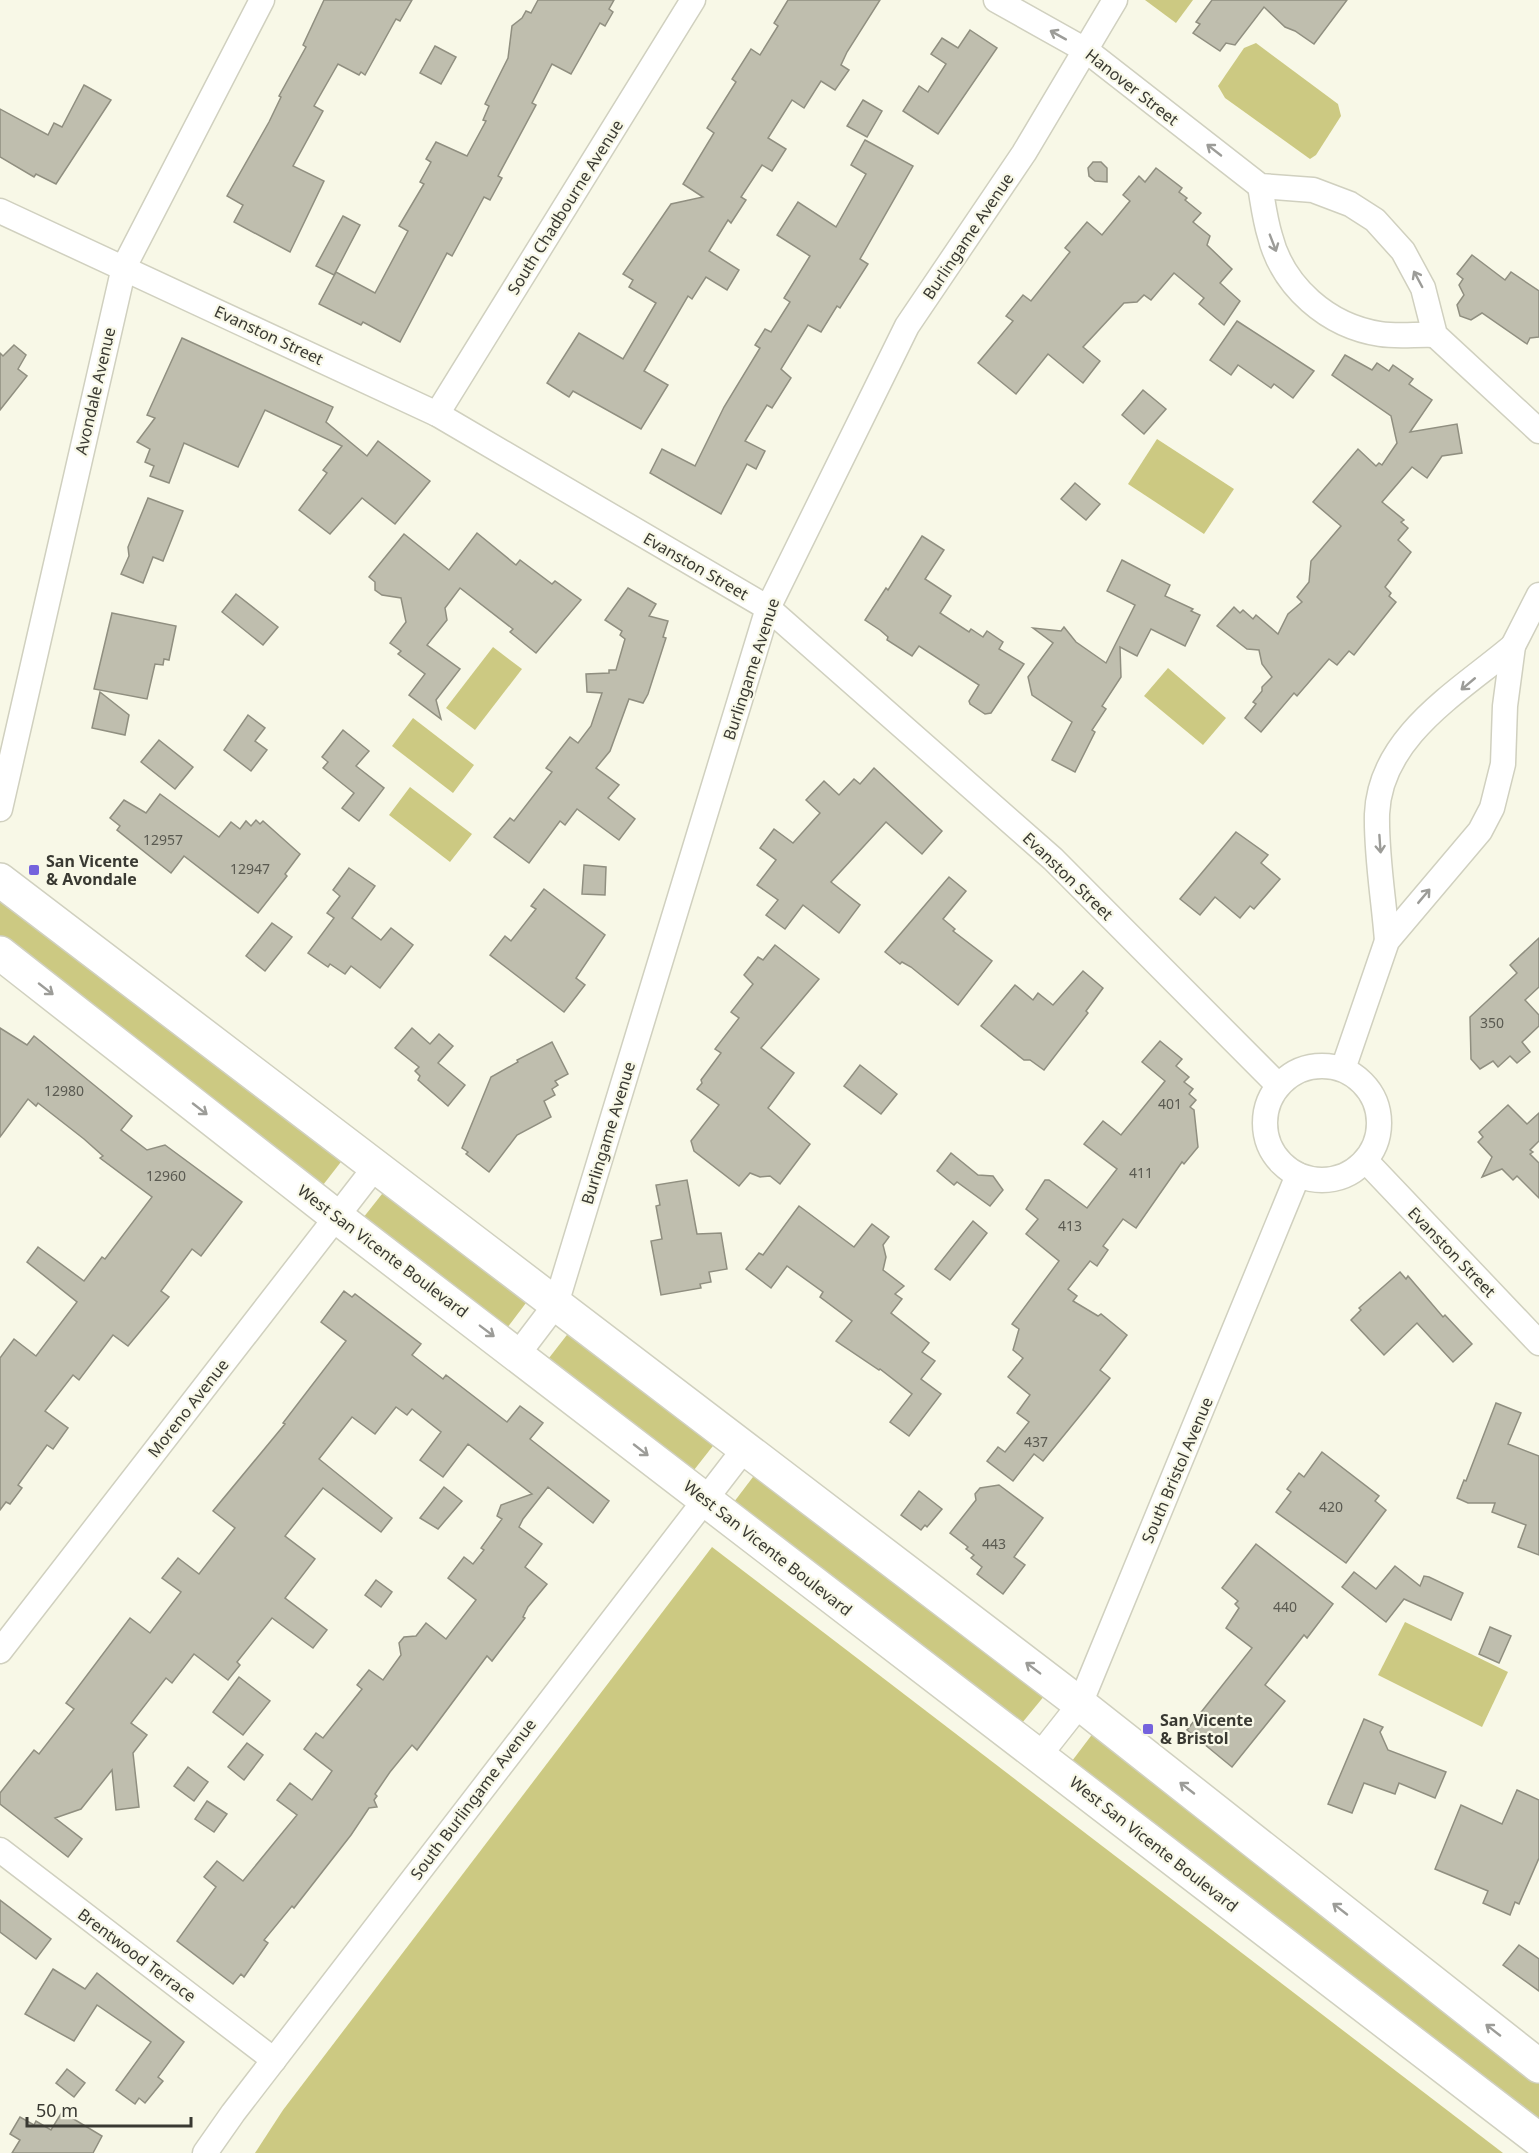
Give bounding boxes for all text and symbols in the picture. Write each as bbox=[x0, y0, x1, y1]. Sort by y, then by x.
one-way arrow bbox=[1049, 29, 1067, 40]
street label: Hanover Street bbox=[1081, 44, 1183, 130]
street label: South Chadbourne Avenue bbox=[502, 115, 628, 299]
one-way arrow bbox=[1206, 144, 1222, 157]
street label: Burlingame Avenue bbox=[917, 168, 1019, 304]
one-way arrow bbox=[1268, 234, 1279, 252]
one-way arrow bbox=[1412, 271, 1424, 288]
street label: Evanston Street bbox=[211, 300, 327, 370]
street label: Avondale Avenue bbox=[70, 325, 120, 457]
street label: Evanston Street bbox=[640, 527, 753, 605]
street label: Burlingame Avenue bbox=[718, 595, 784, 743]
one-way arrow bbox=[1460, 677, 1476, 690]
street label: Evanston Street bbox=[1018, 827, 1118, 925]
house number: 12957 bbox=[143, 830, 183, 849]
one-way arrow bbox=[1374, 834, 1385, 854]
place label: San Vicente & Avondale bbox=[46, 850, 139, 890]
house number: 12947 bbox=[230, 859, 270, 878]
marker: San Vicente & Avondale bbox=[27, 863, 41, 877]
one-way arrow bbox=[1418, 889, 1431, 905]
one-way arrow bbox=[38, 983, 54, 996]
house number: 350 bbox=[1480, 1013, 1504, 1032]
street label: Burlingame Avenue bbox=[576, 1059, 640, 1207]
house number: 12980 bbox=[44, 1081, 84, 1100]
house number: 401 bbox=[1158, 1094, 1182, 1113]
one-way arrow bbox=[192, 1103, 208, 1116]
house number: 411 bbox=[1129, 1163, 1153, 1182]
house number: 12960 bbox=[146, 1166, 186, 1185]
street label: West San Vicente Boulevard bbox=[293, 1180, 473, 1322]
street label: Evanston Street bbox=[1403, 1202, 1501, 1302]
house number: 413 bbox=[1058, 1216, 1082, 1235]
one-way arrow bbox=[479, 1325, 495, 1337]
street label: Moreno Avenue bbox=[143, 1354, 233, 1462]
street label: South Bristol Avenue bbox=[1136, 1393, 1218, 1547]
house number: 437 bbox=[1024, 1432, 1048, 1451]
one-way arrow bbox=[633, 1444, 649, 1457]
street label: West San Vicente Boulevard bbox=[679, 1475, 857, 1621]
house number: 420 bbox=[1319, 1497, 1343, 1516]
house number: 443 bbox=[982, 1534, 1006, 1553]
house number: 440 bbox=[1273, 1597, 1297, 1616]
one-way arrow bbox=[1026, 1662, 1042, 1674]
place label: San Vicente & Bristol bbox=[1160, 1709, 1253, 1749]
street label: South Burlingame Avenue bbox=[405, 1714, 541, 1884]
marker: San Vicente & Bristol bbox=[1141, 1722, 1155, 1736]
street label: West San Vicente Boulevard bbox=[1065, 1771, 1243, 1917]
one-way arrow bbox=[1179, 1782, 1195, 1795]
one-way arrow bbox=[1332, 1902, 1348, 1915]
street label: Brentwood Terrace bbox=[73, 1903, 201, 2007]
one-way arrow bbox=[1485, 2023, 1501, 2036]
scale bar bbox=[27, 2090, 190, 2128]
text: 50 m bbox=[36, 2098, 78, 2122]

